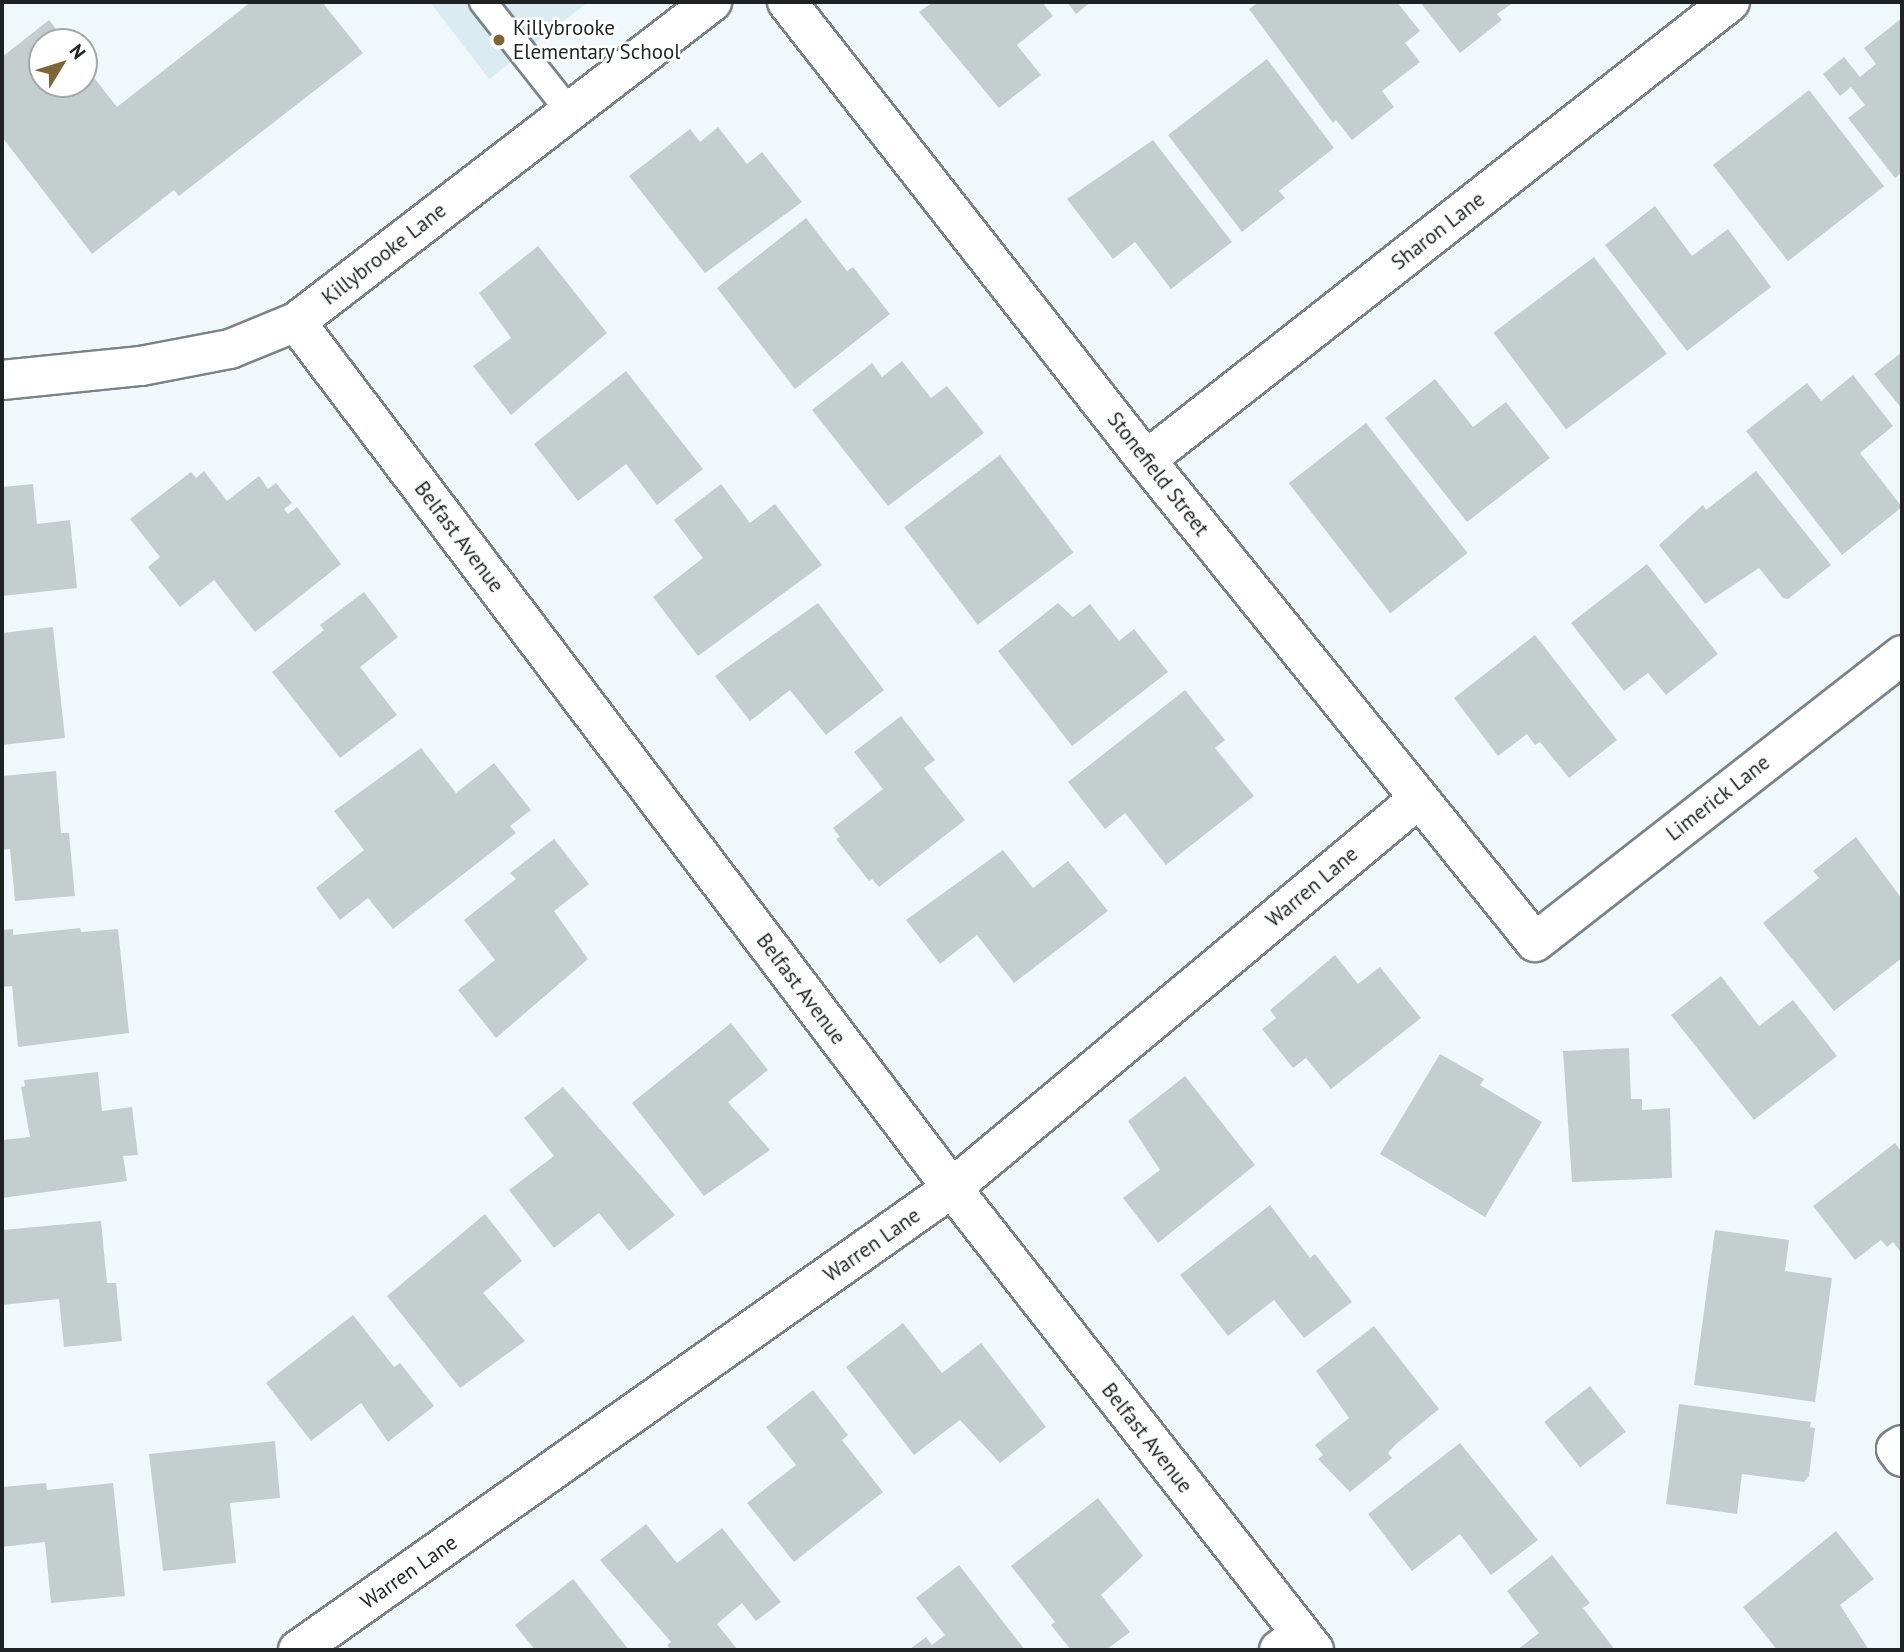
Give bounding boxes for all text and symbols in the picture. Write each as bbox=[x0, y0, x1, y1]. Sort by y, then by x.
place label: Killybrooke Elementary School bbox=[513, 15, 681, 65]
north arrow bbox=[28, 28, 98, 98]
marker: Killybrooke Elementary School bbox=[491, 32, 507, 48]
text: N bbox=[65, 39, 91, 64]
street label: Sharon Lane bbox=[1386, 187, 1490, 275]
street label: Killybrooke Lane bbox=[317, 198, 451, 310]
street label: Stonefield Street bbox=[1102, 407, 1214, 541]
street label: Belfast Avenue bbox=[409, 476, 509, 598]
street label: Limerick Lane bbox=[1661, 750, 1775, 846]
street label: Warren Lane bbox=[1261, 841, 1363, 933]
street label: Belfast Avenue bbox=[751, 928, 851, 1050]
street label: Warren Lane bbox=[819, 1203, 925, 1287]
street label: Belfast Avenue bbox=[1096, 1378, 1198, 1498]
street label: Warren Lane bbox=[356, 1530, 462, 1614]

